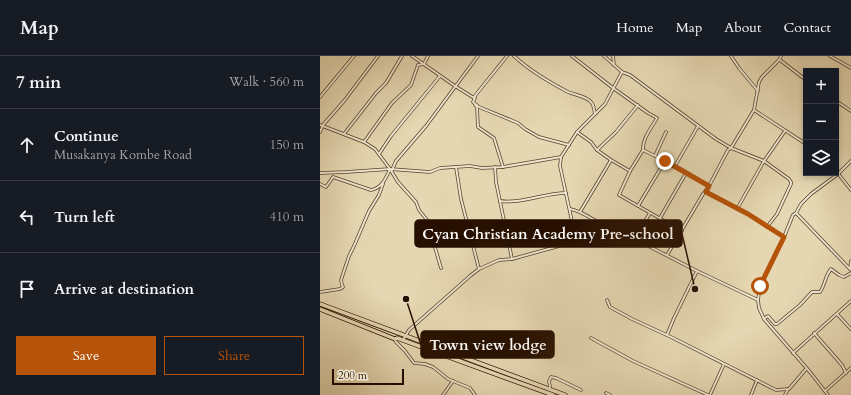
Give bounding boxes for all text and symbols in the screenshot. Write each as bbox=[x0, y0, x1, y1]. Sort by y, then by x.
text: Map bbox=[20, 15, 59, 41]
text: Home bbox=[616, 18, 654, 37]
text: Map bbox=[676, 18, 702, 37]
text: About bbox=[724, 18, 761, 37]
text: Contact bbox=[783, 18, 831, 37]
map controls bbox=[803, 68, 839, 176]
button: + bbox=[803, 68, 839, 104]
text: 7 min bbox=[16, 71, 61, 94]
text: Walk · 560 m bbox=[229, 73, 304, 91]
button: − bbox=[803, 104, 839, 140]
text: Continue bbox=[54, 126, 119, 146]
icon: ahead bbox=[16, 134, 38, 156]
text: 150 m bbox=[270, 136, 304, 154]
button: layers bbox=[803, 140, 839, 176]
text: Musakanya Kombe Road bbox=[54, 146, 192, 164]
route end bbox=[656, 152, 674, 170]
icon: left bbox=[16, 206, 38, 228]
text: Turn left bbox=[54, 207, 115, 227]
text: 410 m bbox=[270, 208, 304, 226]
callout: Cyan Christian Academy Pre-school bbox=[415, 220, 682, 247]
text: Cyan Christian Academy Pre-school bbox=[422, 224, 674, 244]
route start bbox=[751, 277, 769, 295]
icon: arrive bbox=[16, 278, 38, 300]
text: Arrive at destination bbox=[54, 279, 194, 299]
callout: Town view lodge bbox=[421, 331, 554, 358]
text: Town view lodge bbox=[429, 335, 547, 355]
button: Save bbox=[16, 336, 156, 375]
button: Share bbox=[164, 336, 304, 375]
scale bar bbox=[332, 367, 404, 386]
text: 200 m bbox=[338, 368, 367, 383]

